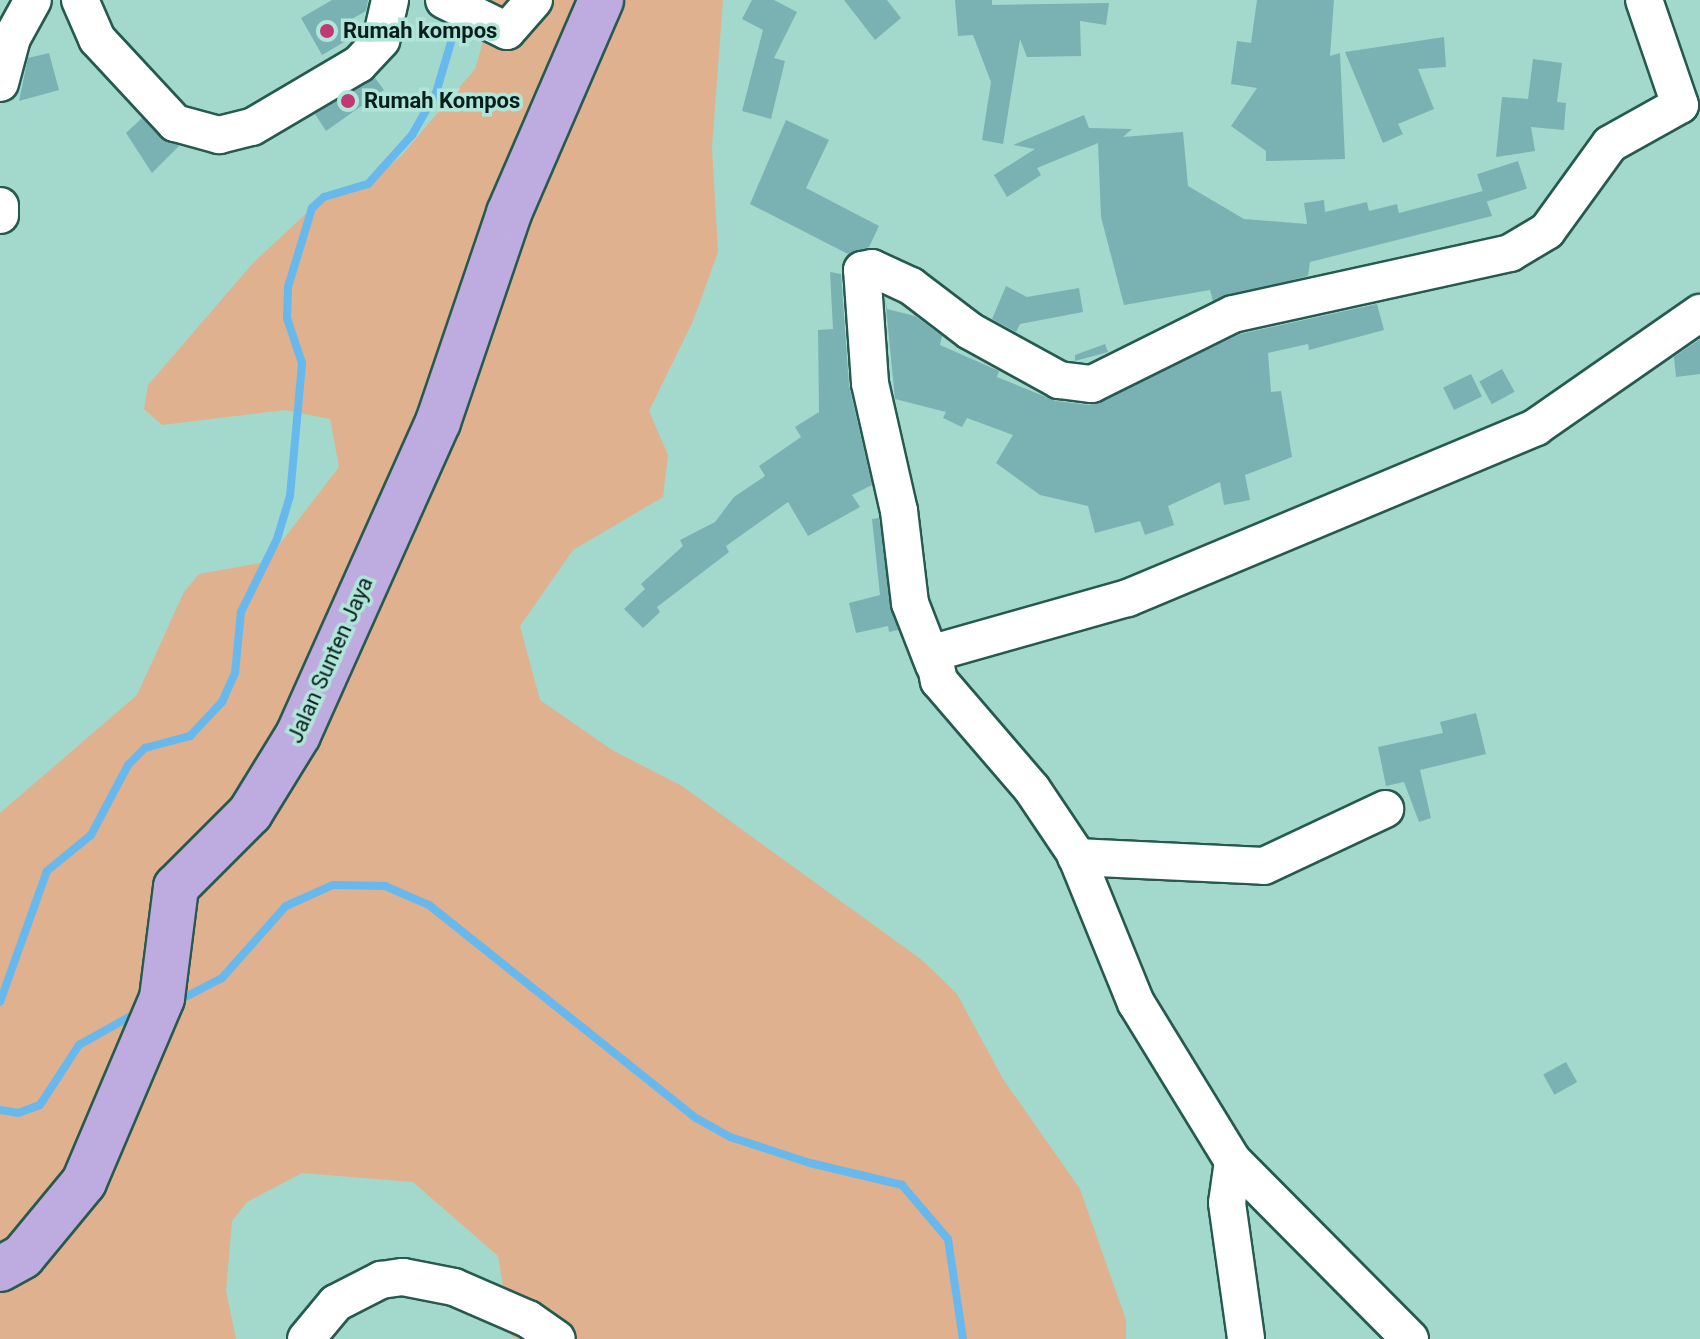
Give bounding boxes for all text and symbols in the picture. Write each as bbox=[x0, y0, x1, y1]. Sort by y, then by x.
place label: Rumah kompos bbox=[343, 18, 497, 44]
marker: Rumah kompos bbox=[318, 22, 336, 40]
place label: Rumah Kompos bbox=[364, 88, 520, 114]
marker: Rumah Kompos bbox=[339, 92, 357, 110]
street label: Jalan Sunten Jaya bbox=[282, 573, 378, 747]

